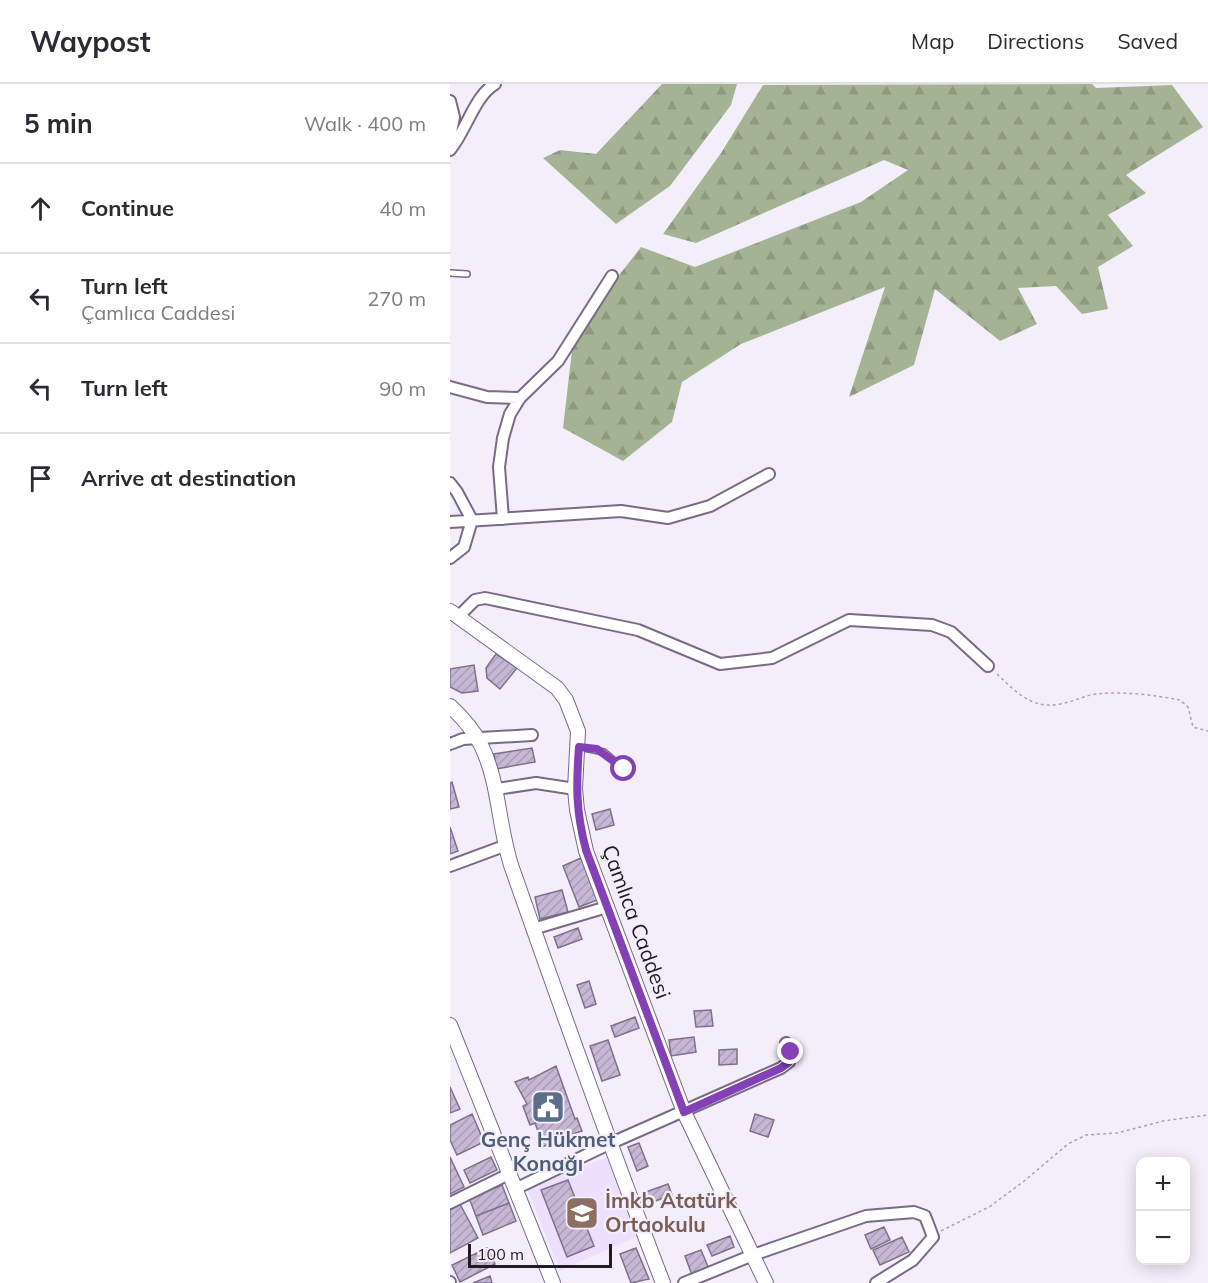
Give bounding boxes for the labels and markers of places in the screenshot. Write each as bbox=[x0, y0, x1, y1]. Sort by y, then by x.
public building icon: Genç Hükmet Konağı bbox=[530, 1089, 566, 1125]
place label: Genç Hükmet Konağı bbox=[481, 1126, 615, 1176]
place label: İmkb Atatürk Ortaokulu bbox=[605, 1187, 737, 1237]
school or university icon: İmkb Atatürk Ortaokulu bbox=[564, 1195, 600, 1231]

